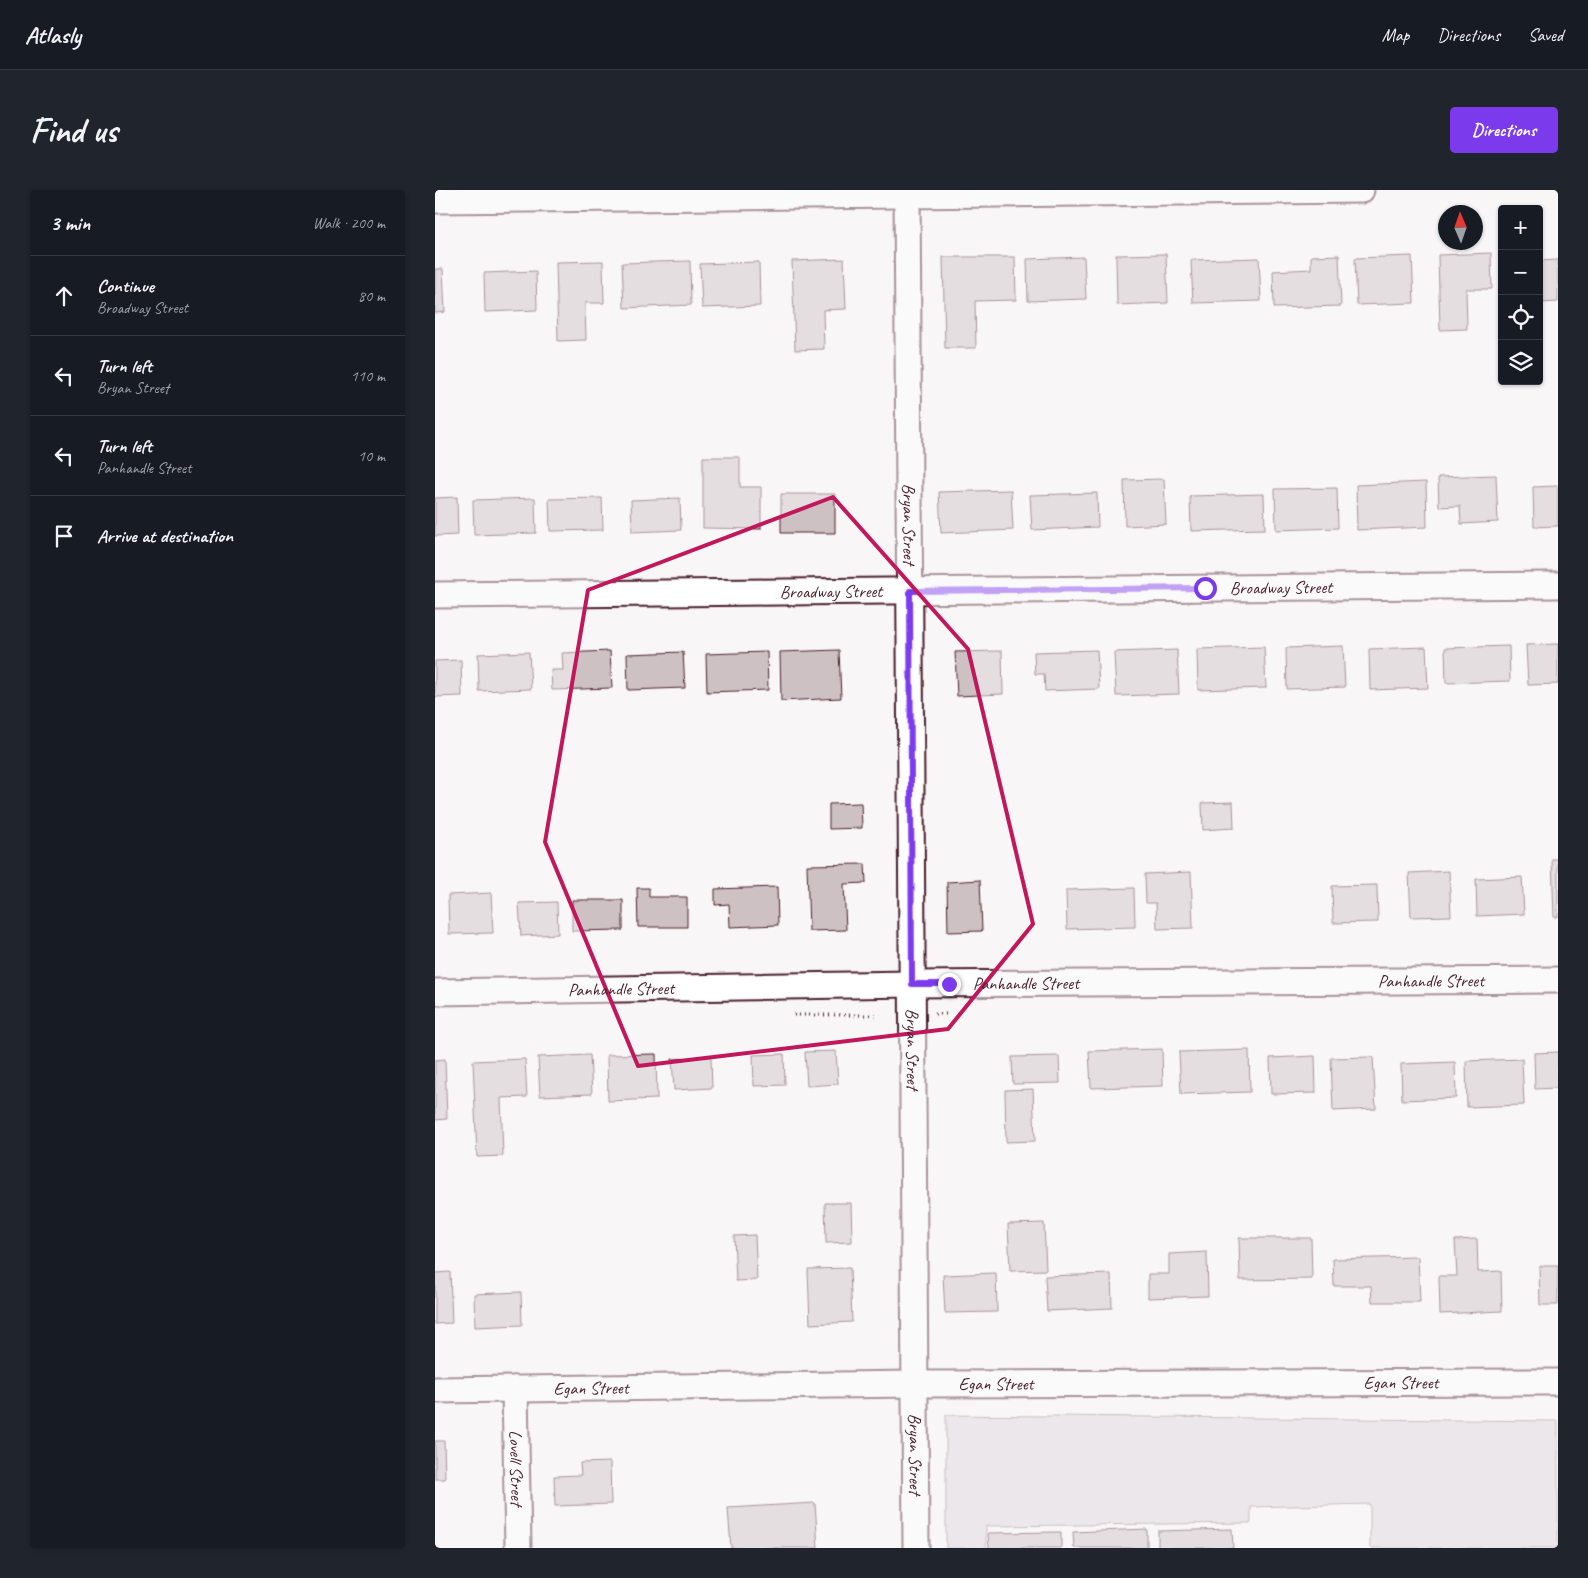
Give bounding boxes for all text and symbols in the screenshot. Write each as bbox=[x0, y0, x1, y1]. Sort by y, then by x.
text: Atlasly bbox=[25, 20, 81, 50]
text: Map bbox=[1382, 24, 1409, 46]
text: Directions bbox=[1437, 24, 1500, 46]
text: Saved bbox=[1528, 24, 1563, 46]
button: Directions bbox=[1450, 107, 1558, 153]
text: Find us bbox=[30, 108, 117, 153]
north arrow bbox=[1438, 205, 1483, 250]
map controls bbox=[1498, 205, 1543, 385]
button: + bbox=[1498, 205, 1543, 250]
text: 3 min bbox=[50, 210, 90, 236]
text: Walk · 200 m bbox=[313, 213, 385, 233]
button: − bbox=[1498, 250, 1543, 295]
text: Continue bbox=[97, 274, 154, 298]
icon: ahead bbox=[50, 282, 78, 310]
text: 80 m bbox=[358, 286, 385, 306]
button: locate bbox=[1498, 295, 1543, 340]
text: Broadway Street bbox=[97, 298, 188, 318]
button: layers bbox=[1498, 340, 1543, 385]
text: Turn left bbox=[97, 354, 152, 378]
icon: left bbox=[50, 362, 78, 390]
text: 110 m bbox=[351, 366, 385, 386]
text: Bryan Street bbox=[97, 378, 169, 398]
text: Turn left bbox=[97, 434, 152, 458]
icon: left bbox=[50, 442, 78, 470]
text: 10 m bbox=[358, 446, 385, 466]
text: Panhandle Street bbox=[97, 458, 191, 478]
street label: Bryan Street bbox=[898, 483, 921, 568]
icon: arrive bbox=[50, 522, 78, 550]
text: Arrive at destination bbox=[97, 524, 233, 548]
street label: Broadway Street bbox=[1230, 576, 1334, 599]
route start bbox=[1194, 577, 1217, 600]
street label: Broadway Street bbox=[780, 580, 884, 603]
street label: Panhandle Street bbox=[1378, 969, 1486, 992]
street label: Panhandle Street bbox=[973, 972, 1081, 995]
route end bbox=[938, 973, 961, 996]
street label: Panhandle Street bbox=[568, 977, 676, 1001]
street label: Bryan Street bbox=[901, 1008, 924, 1093]
street label: Egan Street bbox=[1363, 1371, 1441, 1394]
street label: Egan Street bbox=[958, 1373, 1036, 1395]
street label: Egan Street bbox=[553, 1377, 631, 1400]
street label: Bryan Street bbox=[904, 1413, 927, 1498]
street label: Lovell Street bbox=[505, 1430, 528, 1509]

